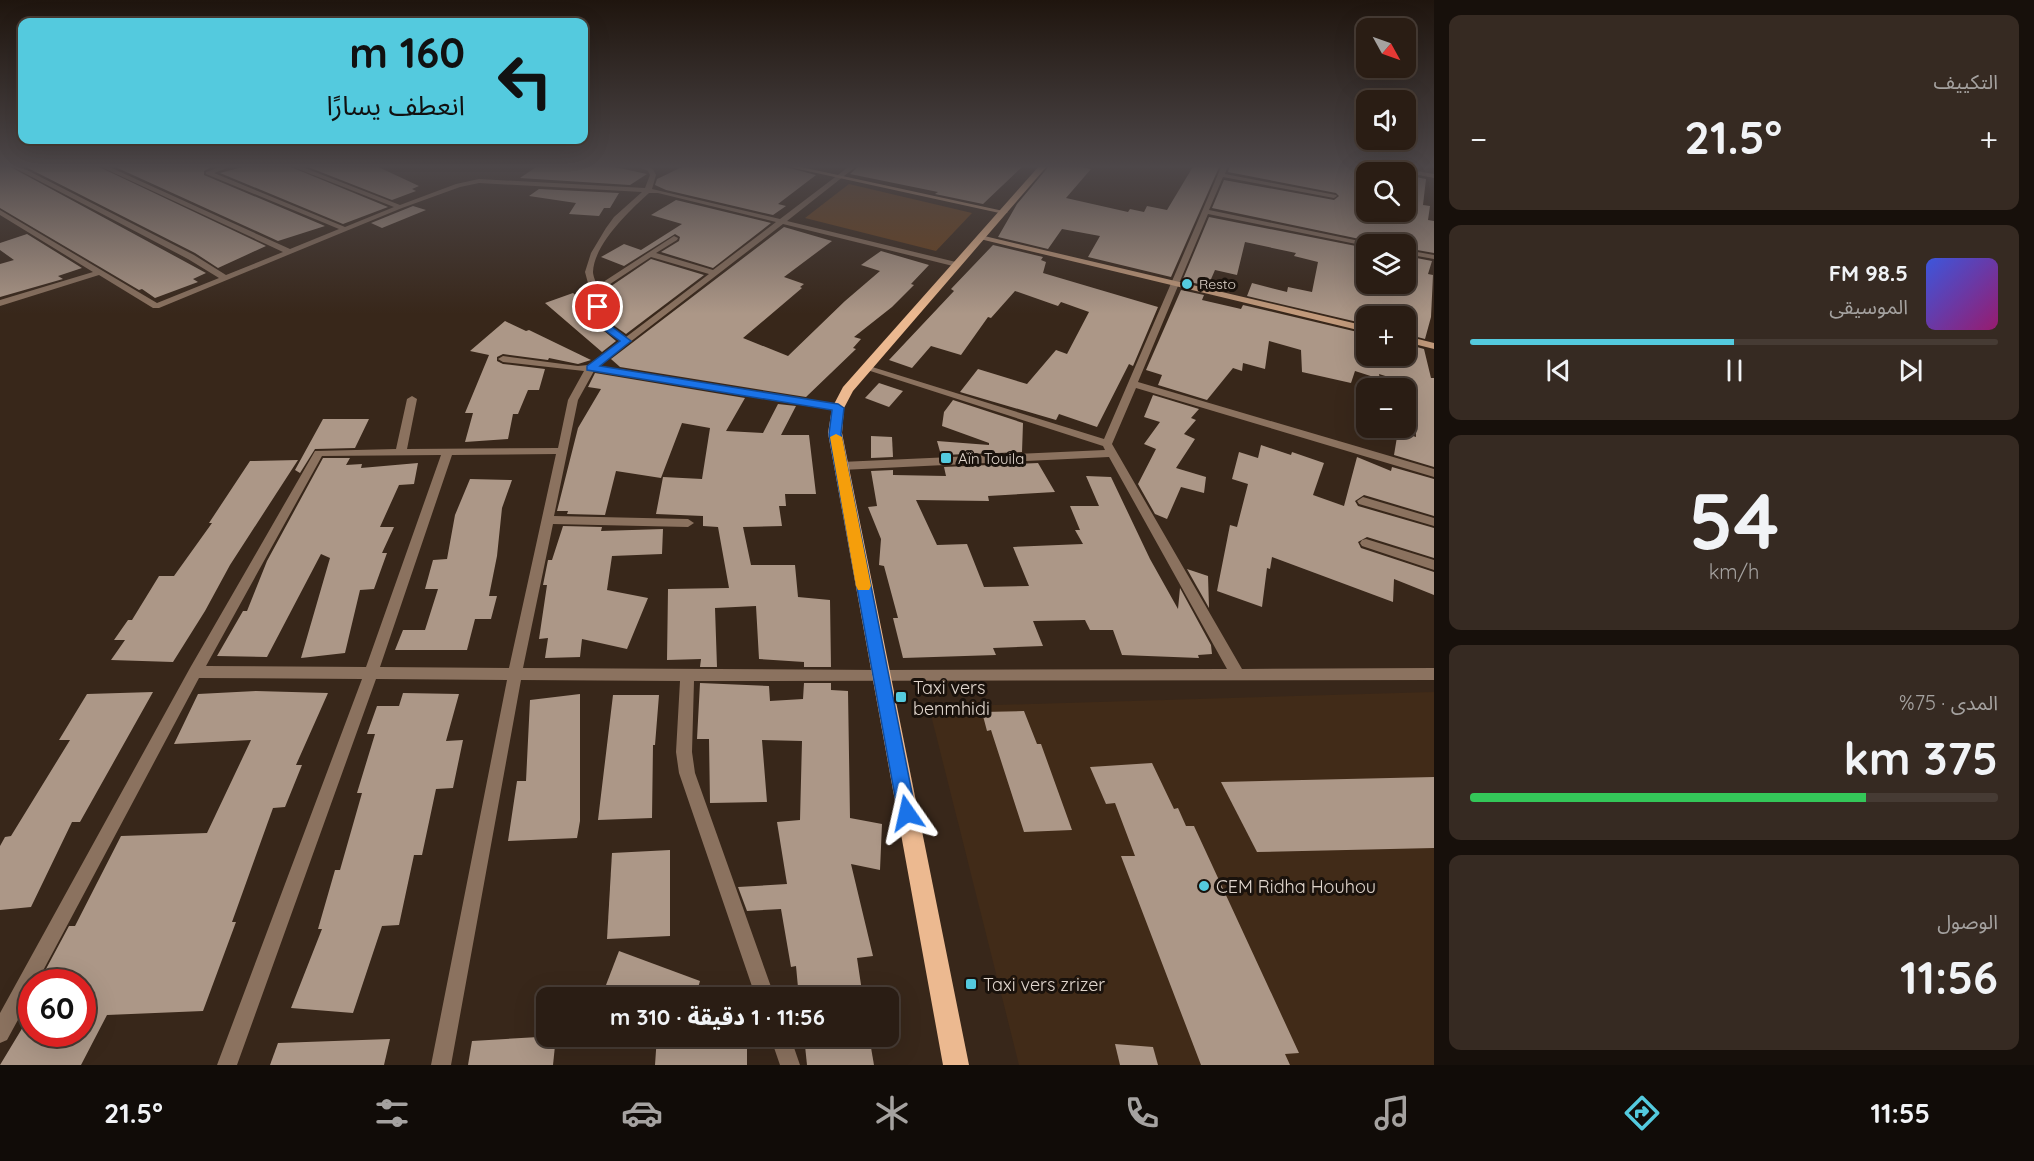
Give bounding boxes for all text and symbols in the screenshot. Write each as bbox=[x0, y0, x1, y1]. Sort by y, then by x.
north arrow bbox=[1356, 18, 1416, 78]
map controls bbox=[1356, 18, 1416, 438]
text: 160 m bbox=[349, 26, 465, 79]
icon: left bbox=[486, 42, 564, 120]
text: التكييف bbox=[1934, 69, 1998, 94]
text: انعطف يسارًا bbox=[327, 88, 465, 122]
button: sound bbox=[1356, 90, 1416, 150]
text: 21.5° bbox=[1684, 109, 1782, 165]
text: − bbox=[1470, 118, 1487, 159]
text: + bbox=[1979, 118, 1998, 159]
button: search bbox=[1356, 162, 1416, 222]
button: layers bbox=[1356, 234, 1416, 294]
text: 98.5 FM bbox=[1829, 259, 1908, 287]
place label: Resto bbox=[1199, 275, 1236, 293]
marker: Resto bbox=[1180, 277, 1194, 291]
pin bbox=[572, 281, 623, 332]
icon: arrive bbox=[581, 290, 614, 323]
text: الموسيقى bbox=[1829, 294, 1908, 319]
button: + bbox=[1356, 306, 1416, 366]
icon: previous bbox=[1542, 354, 1575, 387]
icon: pause bbox=[1718, 354, 1751, 387]
icon: next bbox=[1894, 354, 1927, 387]
button: − bbox=[1356, 378, 1416, 438]
place label: Aïn Touila bbox=[958, 449, 1024, 468]
marker: Aïn Touila bbox=[939, 451, 953, 465]
text: 54 bbox=[1689, 471, 1779, 569]
text: km/h bbox=[1709, 559, 1759, 584]
place label: Taxi vers benmhidi bbox=[913, 676, 990, 720]
marker: Taxi vers benmhidi bbox=[894, 690, 908, 704]
text: المدى · 75% bbox=[1899, 690, 1998, 715]
text: 375 km bbox=[1843, 730, 1998, 786]
position arrow bbox=[875, 781, 939, 845]
place label: CEM Ridha Houhou bbox=[1216, 875, 1376, 898]
marker: CEM Ridha Houhou bbox=[1197, 879, 1211, 893]
text: الوصول bbox=[1937, 909, 1998, 934]
text: 11:56 bbox=[1900, 949, 1998, 1005]
speed limit sign: 60 bbox=[18, 969, 96, 1047]
place label: Taxi vers zrizer bbox=[983, 973, 1105, 996]
marker: Taxi vers zrizer bbox=[964, 977, 978, 991]
text: 11:56 · 1 دقيقة · 310 m bbox=[610, 1003, 825, 1031]
icon: filters bbox=[371, 1092, 413, 1134]
icon: car bbox=[621, 1092, 663, 1134]
icon: climate bbox=[871, 1092, 913, 1134]
icon: phone bbox=[1121, 1092, 1163, 1134]
icon: music bbox=[1371, 1092, 1413, 1134]
icon: directions bbox=[1621, 1092, 1663, 1134]
text: 21.5° bbox=[104, 1096, 163, 1130]
text: 11:55 bbox=[1871, 1096, 1930, 1130]

